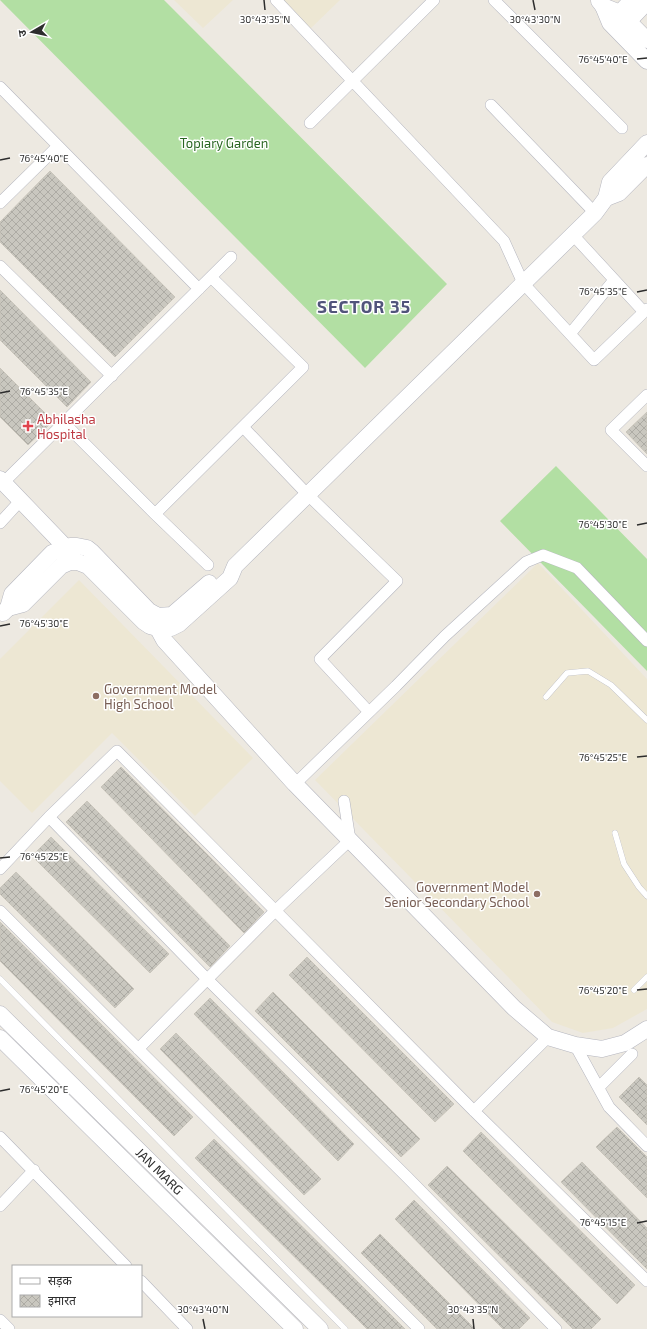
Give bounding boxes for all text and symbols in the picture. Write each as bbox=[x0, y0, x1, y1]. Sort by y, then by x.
north arrow bbox=[12, 12, 52, 52]
text: 30°43'35"N bbox=[240, 13, 290, 25]
text: 30°43'30"N bbox=[509, 13, 561, 25]
text: उ bbox=[15, 29, 29, 38]
text: 76°45'40"E bbox=[578, 53, 628, 65]
park label: Topiary Garden bbox=[180, 135, 268, 151]
text: 76°45'40"E bbox=[19, 152, 69, 164]
text: 76°45'35"E bbox=[579, 285, 627, 297]
district label: SECTOR 35 bbox=[317, 296, 411, 316]
text: 76°45'35"E bbox=[20, 385, 68, 397]
place label: Abhilasha Hospital bbox=[37, 411, 96, 442]
marker: Abhilasha Hospital bbox=[22, 420, 34, 432]
text: 76°45'30"E bbox=[579, 518, 628, 530]
text: 76°45'30"E bbox=[20, 617, 69, 629]
place label: Government Model High School bbox=[104, 681, 217, 712]
marker: Government Model High School bbox=[91, 691, 101, 701]
text: 76°45'25"E bbox=[579, 751, 627, 763]
text: 76°45'25"E bbox=[20, 850, 68, 862]
place label: Government Model Senior Secondary School bbox=[384, 879, 529, 910]
marker: Government Model Senior Secondary School bbox=[532, 889, 542, 899]
text: 76°45'20"E bbox=[579, 984, 628, 996]
text: 76°45'20"E bbox=[20, 1083, 69, 1095]
street label: JAN MARG bbox=[133, 1144, 187, 1198]
text: 76°45'15"E bbox=[580, 1216, 627, 1228]
legend bbox=[12, 1265, 142, 1317]
text: सड़क bbox=[48, 1273, 73, 1288]
text: इमारत bbox=[48, 1293, 77, 1308]
text: 30°43'40"N bbox=[177, 1303, 229, 1315]
text: 30°43'35"N bbox=[448, 1303, 498, 1315]

